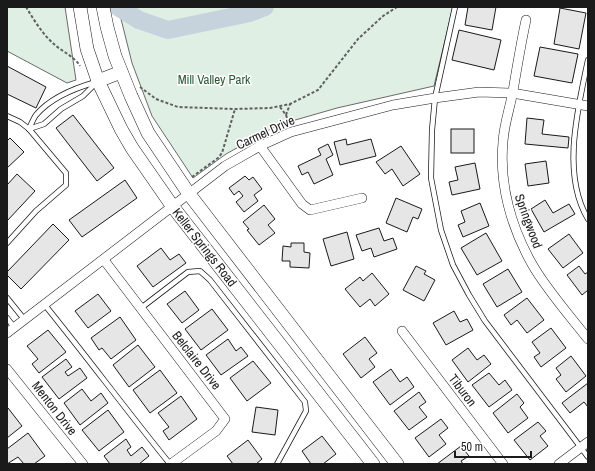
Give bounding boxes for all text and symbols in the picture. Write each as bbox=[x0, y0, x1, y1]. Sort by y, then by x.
park label: Mill Valley Park bbox=[178, 71, 251, 88]
street label: Carmel Drive bbox=[233, 111, 297, 153]
street label: Springwood bbox=[511, 192, 546, 251]
street label: Keller Springs Road bbox=[169, 204, 241, 290]
street label: Belclaire Drive bbox=[168, 328, 225, 393]
street label: Tiburon bbox=[445, 371, 480, 410]
street label: Menton Drive bbox=[28, 378, 81, 439]
scale bar bbox=[455, 433, 531, 459]
text: 50 m bbox=[461, 439, 483, 455]

